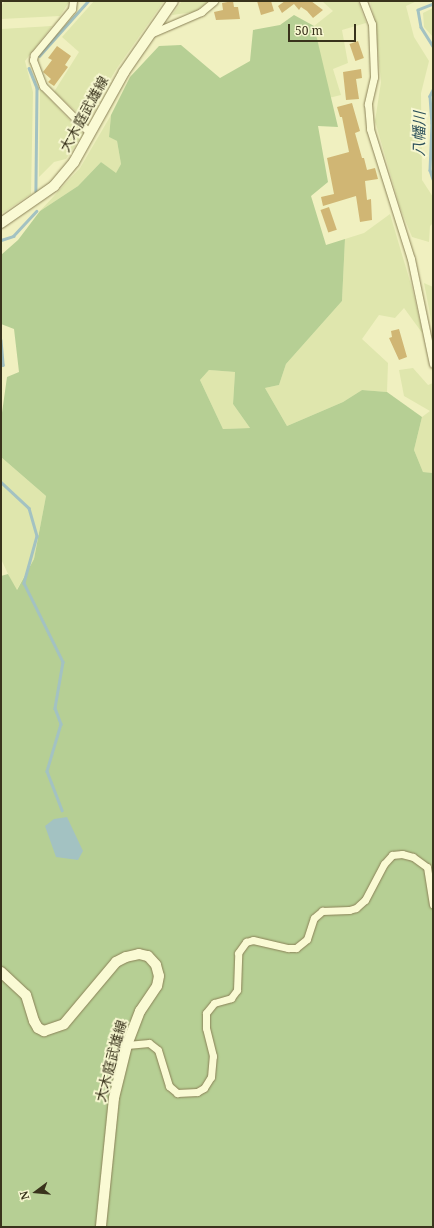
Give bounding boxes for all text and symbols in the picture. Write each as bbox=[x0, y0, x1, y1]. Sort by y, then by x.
scale bar bbox=[290, 16, 358, 42]
text: 50 m bbox=[295, 22, 323, 39]
street label: 大木庭武雄線 bbox=[56, 73, 112, 155]
water label: 八幡川 bbox=[410, 111, 428, 157]
street label: 大木庭武雄線 bbox=[92, 1018, 130, 1104]
north arrow bbox=[16, 1172, 56, 1212]
text: N bbox=[16, 1189, 32, 1202]

